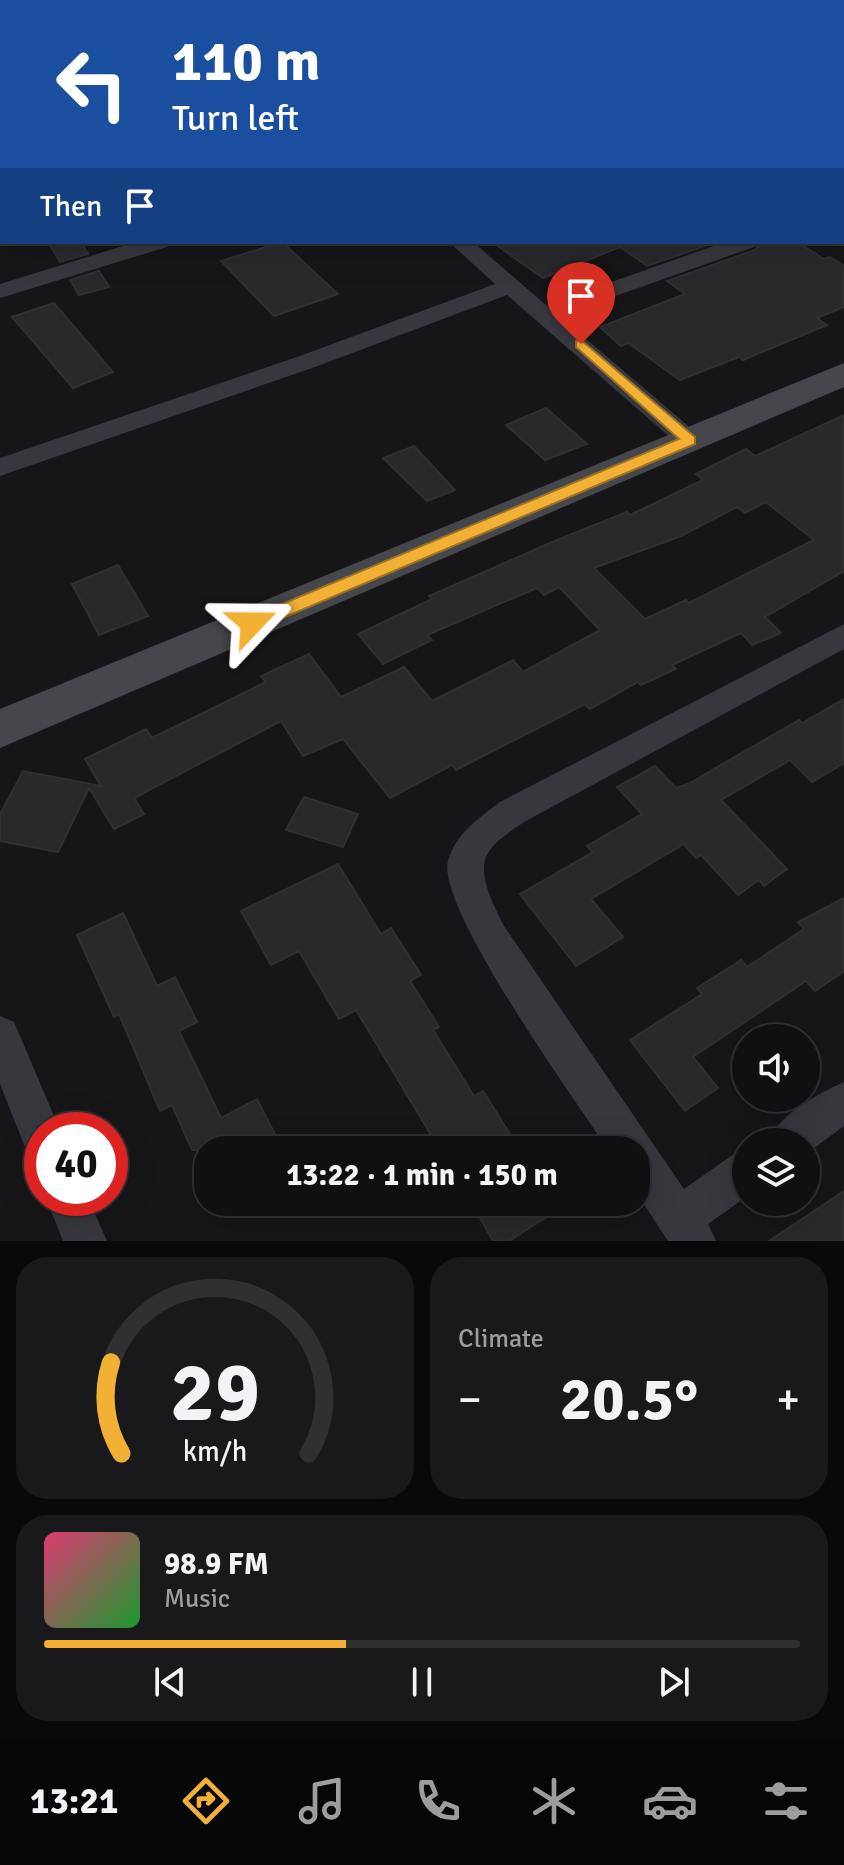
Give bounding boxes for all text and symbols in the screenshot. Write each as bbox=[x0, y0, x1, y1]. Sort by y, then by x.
text: 110 m bbox=[172, 27, 320, 96]
icon: left bbox=[40, 32, 144, 136]
text: Turn left bbox=[172, 96, 299, 141]
icon: arrive bbox=[118, 184, 162, 228]
text: Then bbox=[40, 188, 102, 225]
pin bbox=[547, 262, 615, 344]
icon: arrive bbox=[559, 274, 603, 318]
position arrow bbox=[210, 581, 294, 665]
map controls bbox=[732, 1024, 820, 1216]
button: sound bbox=[732, 1024, 820, 1112]
speed limit sign: 40 bbox=[24, 1112, 128, 1216]
button: layers bbox=[732, 1128, 820, 1216]
text: 13:22 · 1 min · 150 m bbox=[286, 1157, 558, 1194]
text: Climate bbox=[458, 1323, 544, 1355]
text: 29 bbox=[170, 1342, 260, 1444]
text: 20.5° bbox=[560, 1363, 698, 1437]
text: − bbox=[458, 1373, 482, 1427]
text: + bbox=[776, 1373, 800, 1427]
text: km/h bbox=[183, 1434, 247, 1469]
text: 98.9 FM bbox=[164, 1546, 269, 1583]
text: Music bbox=[164, 1583, 230, 1615]
icon: previous bbox=[148, 1660, 192, 1704]
icon: pause bbox=[400, 1660, 444, 1704]
icon: next bbox=[652, 1660, 696, 1704]
icon: directions bbox=[178, 1773, 234, 1829]
icon: music bbox=[294, 1773, 350, 1829]
icon: phone bbox=[410, 1773, 466, 1829]
icon: climate bbox=[526, 1773, 582, 1829]
icon: car bbox=[642, 1773, 698, 1829]
icon: filters bbox=[758, 1773, 814, 1829]
text: 13:21 bbox=[30, 1779, 118, 1824]

